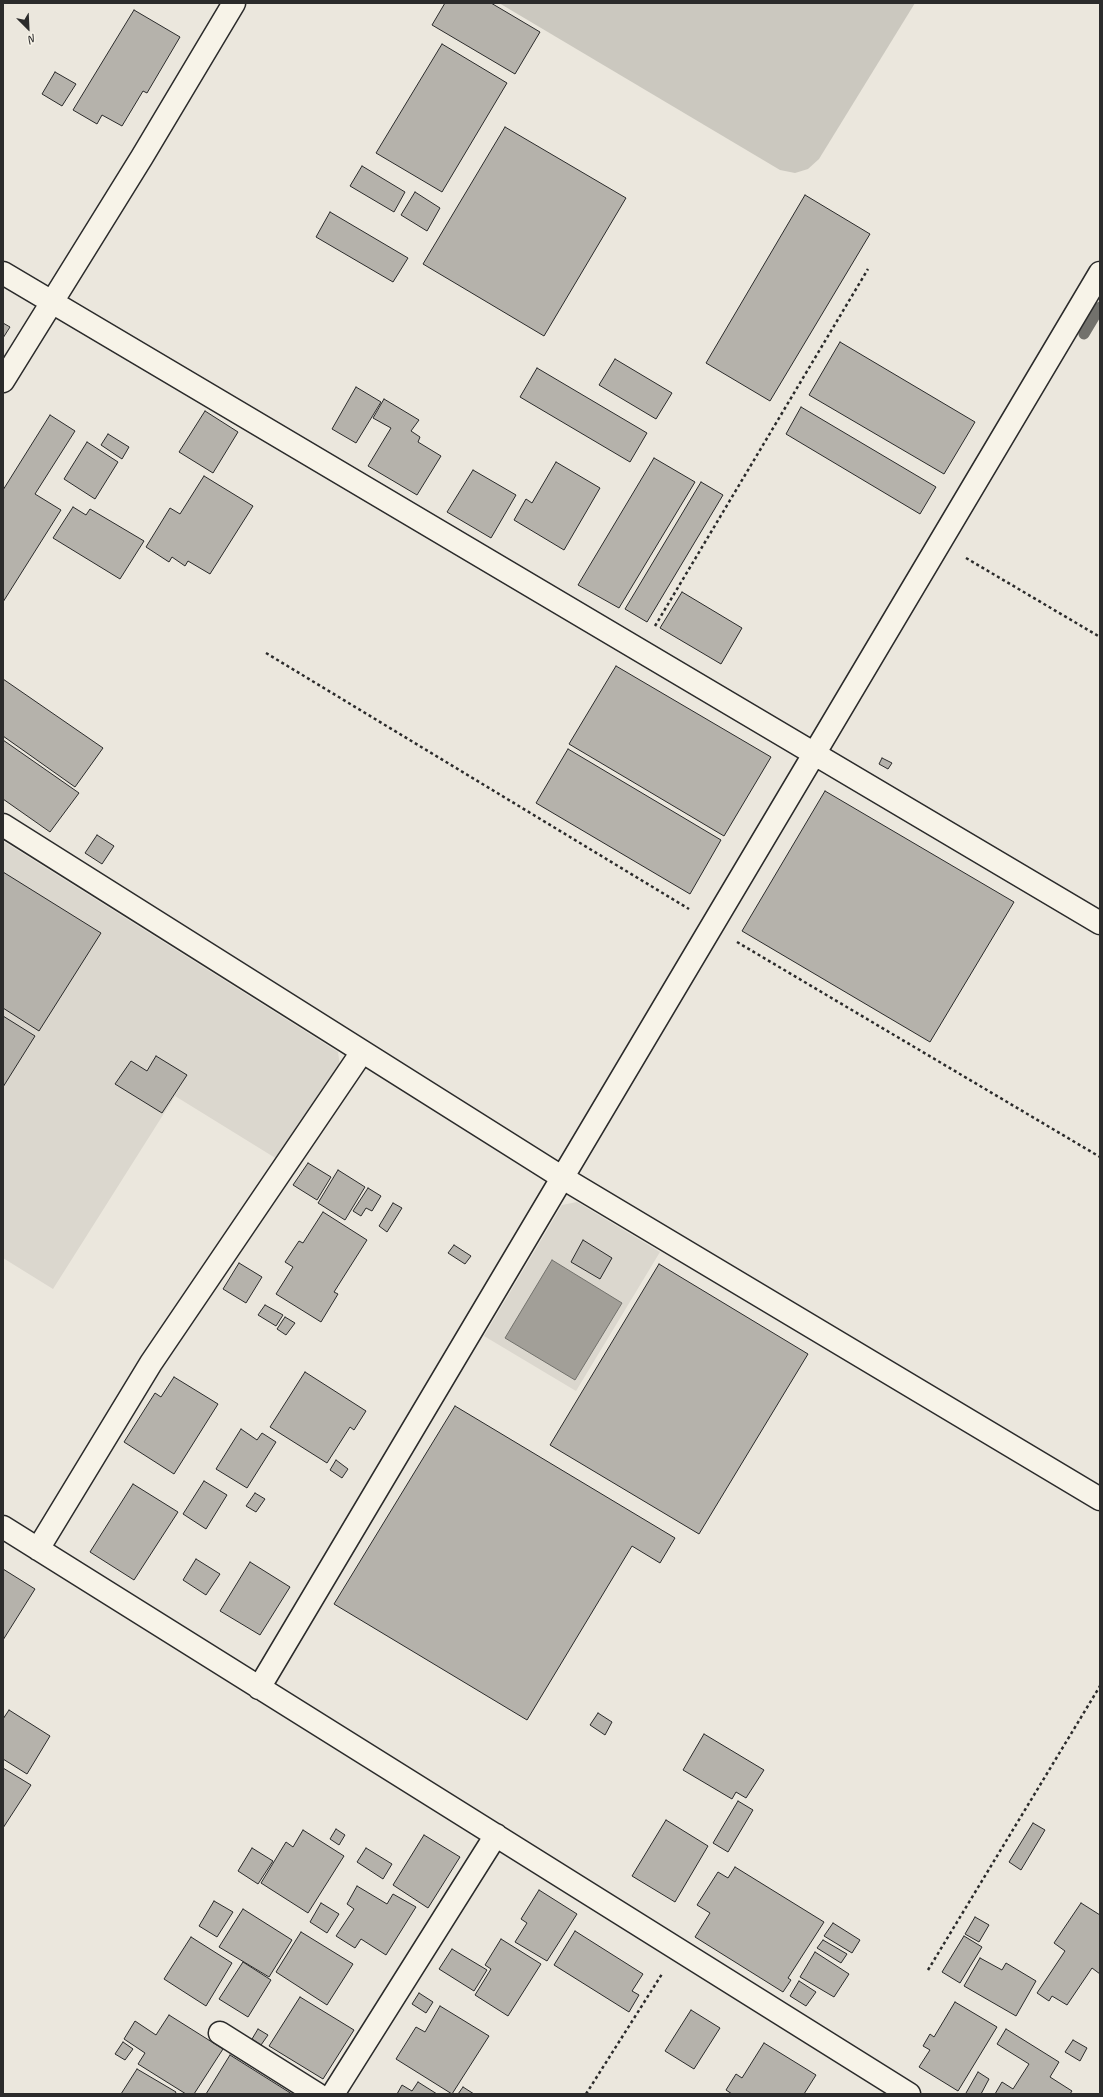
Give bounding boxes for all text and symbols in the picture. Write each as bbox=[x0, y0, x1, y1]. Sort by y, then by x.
north arrow bbox=[8, 8, 48, 48]
text: N bbox=[27, 31, 39, 47]

